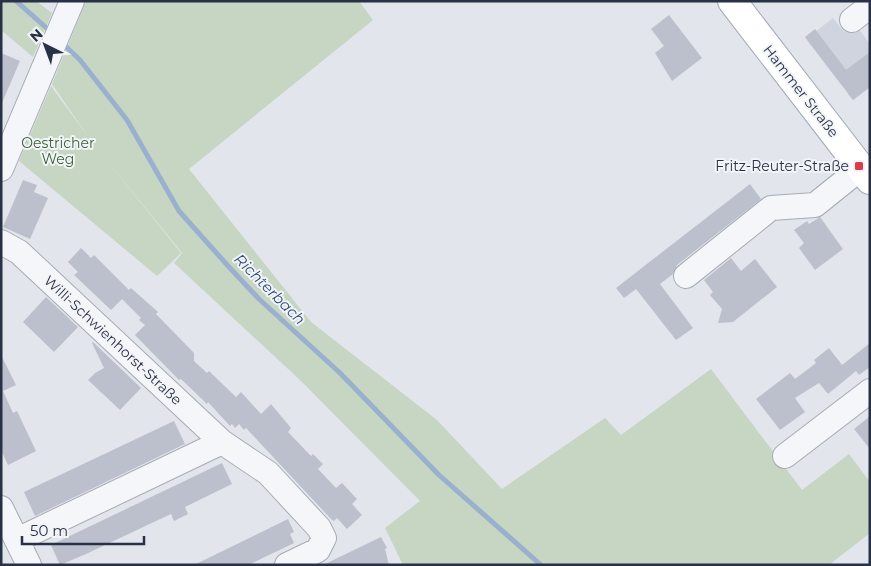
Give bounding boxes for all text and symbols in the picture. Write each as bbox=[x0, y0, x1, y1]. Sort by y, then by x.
north arrow bbox=[20, 20, 70, 70]
text: N bbox=[26, 25, 47, 46]
street label: Hammer Straße bbox=[759, 41, 843, 141]
park label: Oestricher Weg bbox=[21, 134, 95, 168]
place label: Fritz-Reuter-Straße bbox=[715, 157, 849, 175]
marker: Fritz-Reuter-Straße bbox=[853, 160, 865, 172]
water label: Richterbach bbox=[230, 249, 310, 329]
street label: Willi-Schwienhorst-Straße bbox=[40, 271, 186, 409]
scale bar bbox=[22, 514, 145, 546]
text: 50 m bbox=[30, 521, 68, 540]

